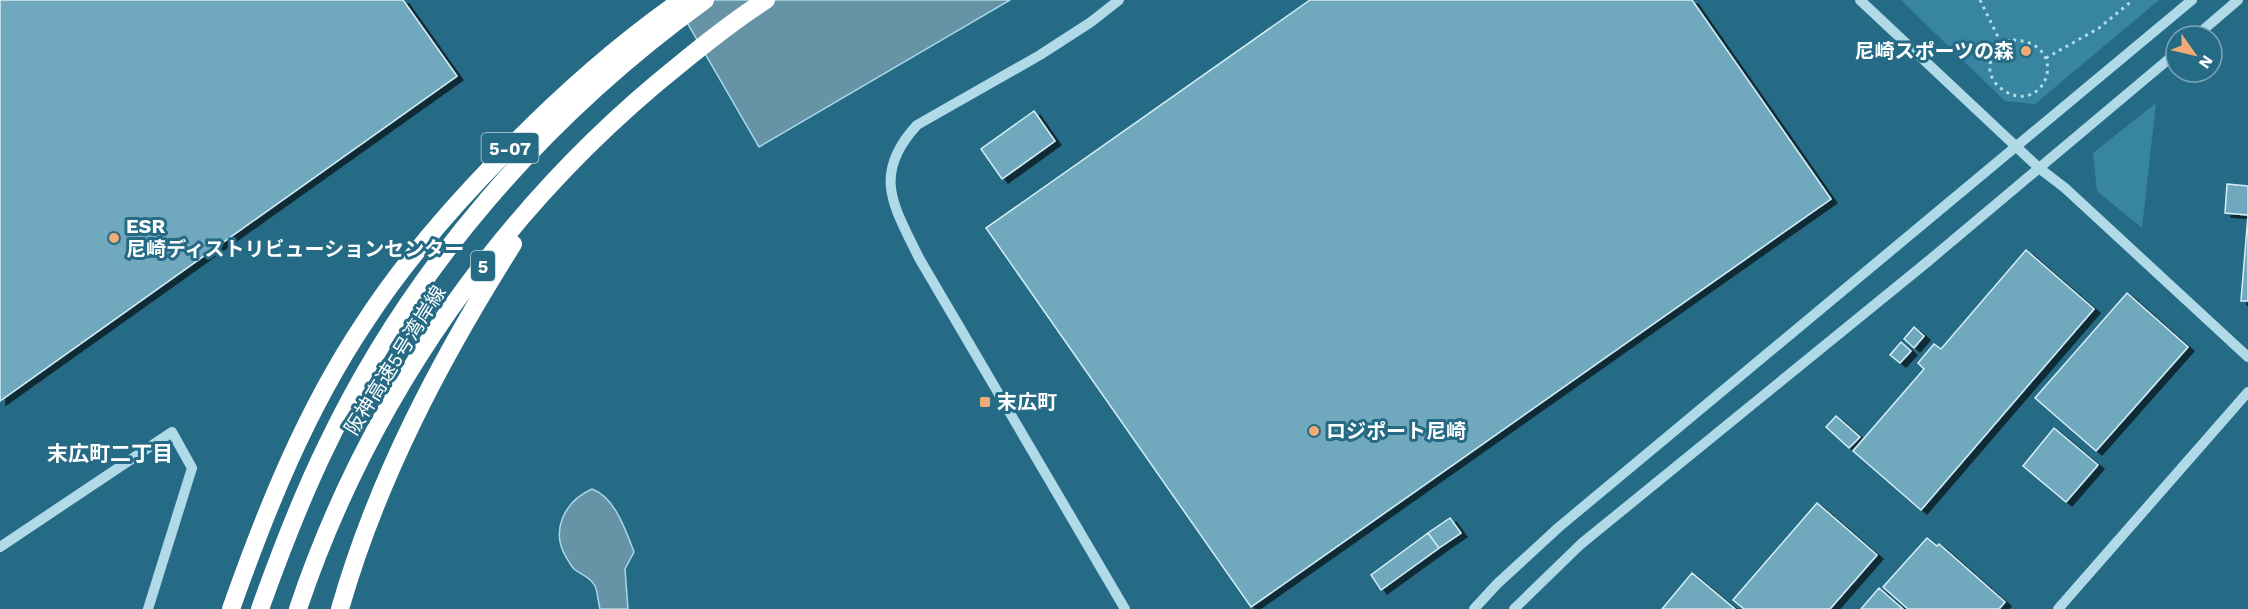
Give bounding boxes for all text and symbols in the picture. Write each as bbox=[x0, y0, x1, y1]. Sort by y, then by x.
north arrow bbox=[2164, 24, 2224, 84]
place label: 尼崎スポーツの森 bbox=[1854, 39, 2014, 63]
marker: 尼崎スポーツの森 bbox=[2019, 44, 2033, 58]
text: N bbox=[2195, 52, 2217, 72]
road number: 5-07 bbox=[482, 133, 538, 163]
place label: ESR 尼崎ディストリビューションセンター bbox=[126, 214, 464, 261]
marker: ESR 尼崎ディストリビューションセンター bbox=[107, 231, 121, 245]
road number: 5 bbox=[471, 251, 495, 281]
street label: 阪神高速5号湾岸線 bbox=[339, 281, 451, 439]
place label: 末広町 bbox=[997, 390, 1057, 414]
marker: 末広町 bbox=[978, 395, 992, 409]
place label: ロジポート尼崎 bbox=[1326, 419, 1466, 443]
marker: ロジポート尼崎 bbox=[1307, 424, 1321, 438]
district label: 末広町二丁目 bbox=[47, 441, 173, 466]

